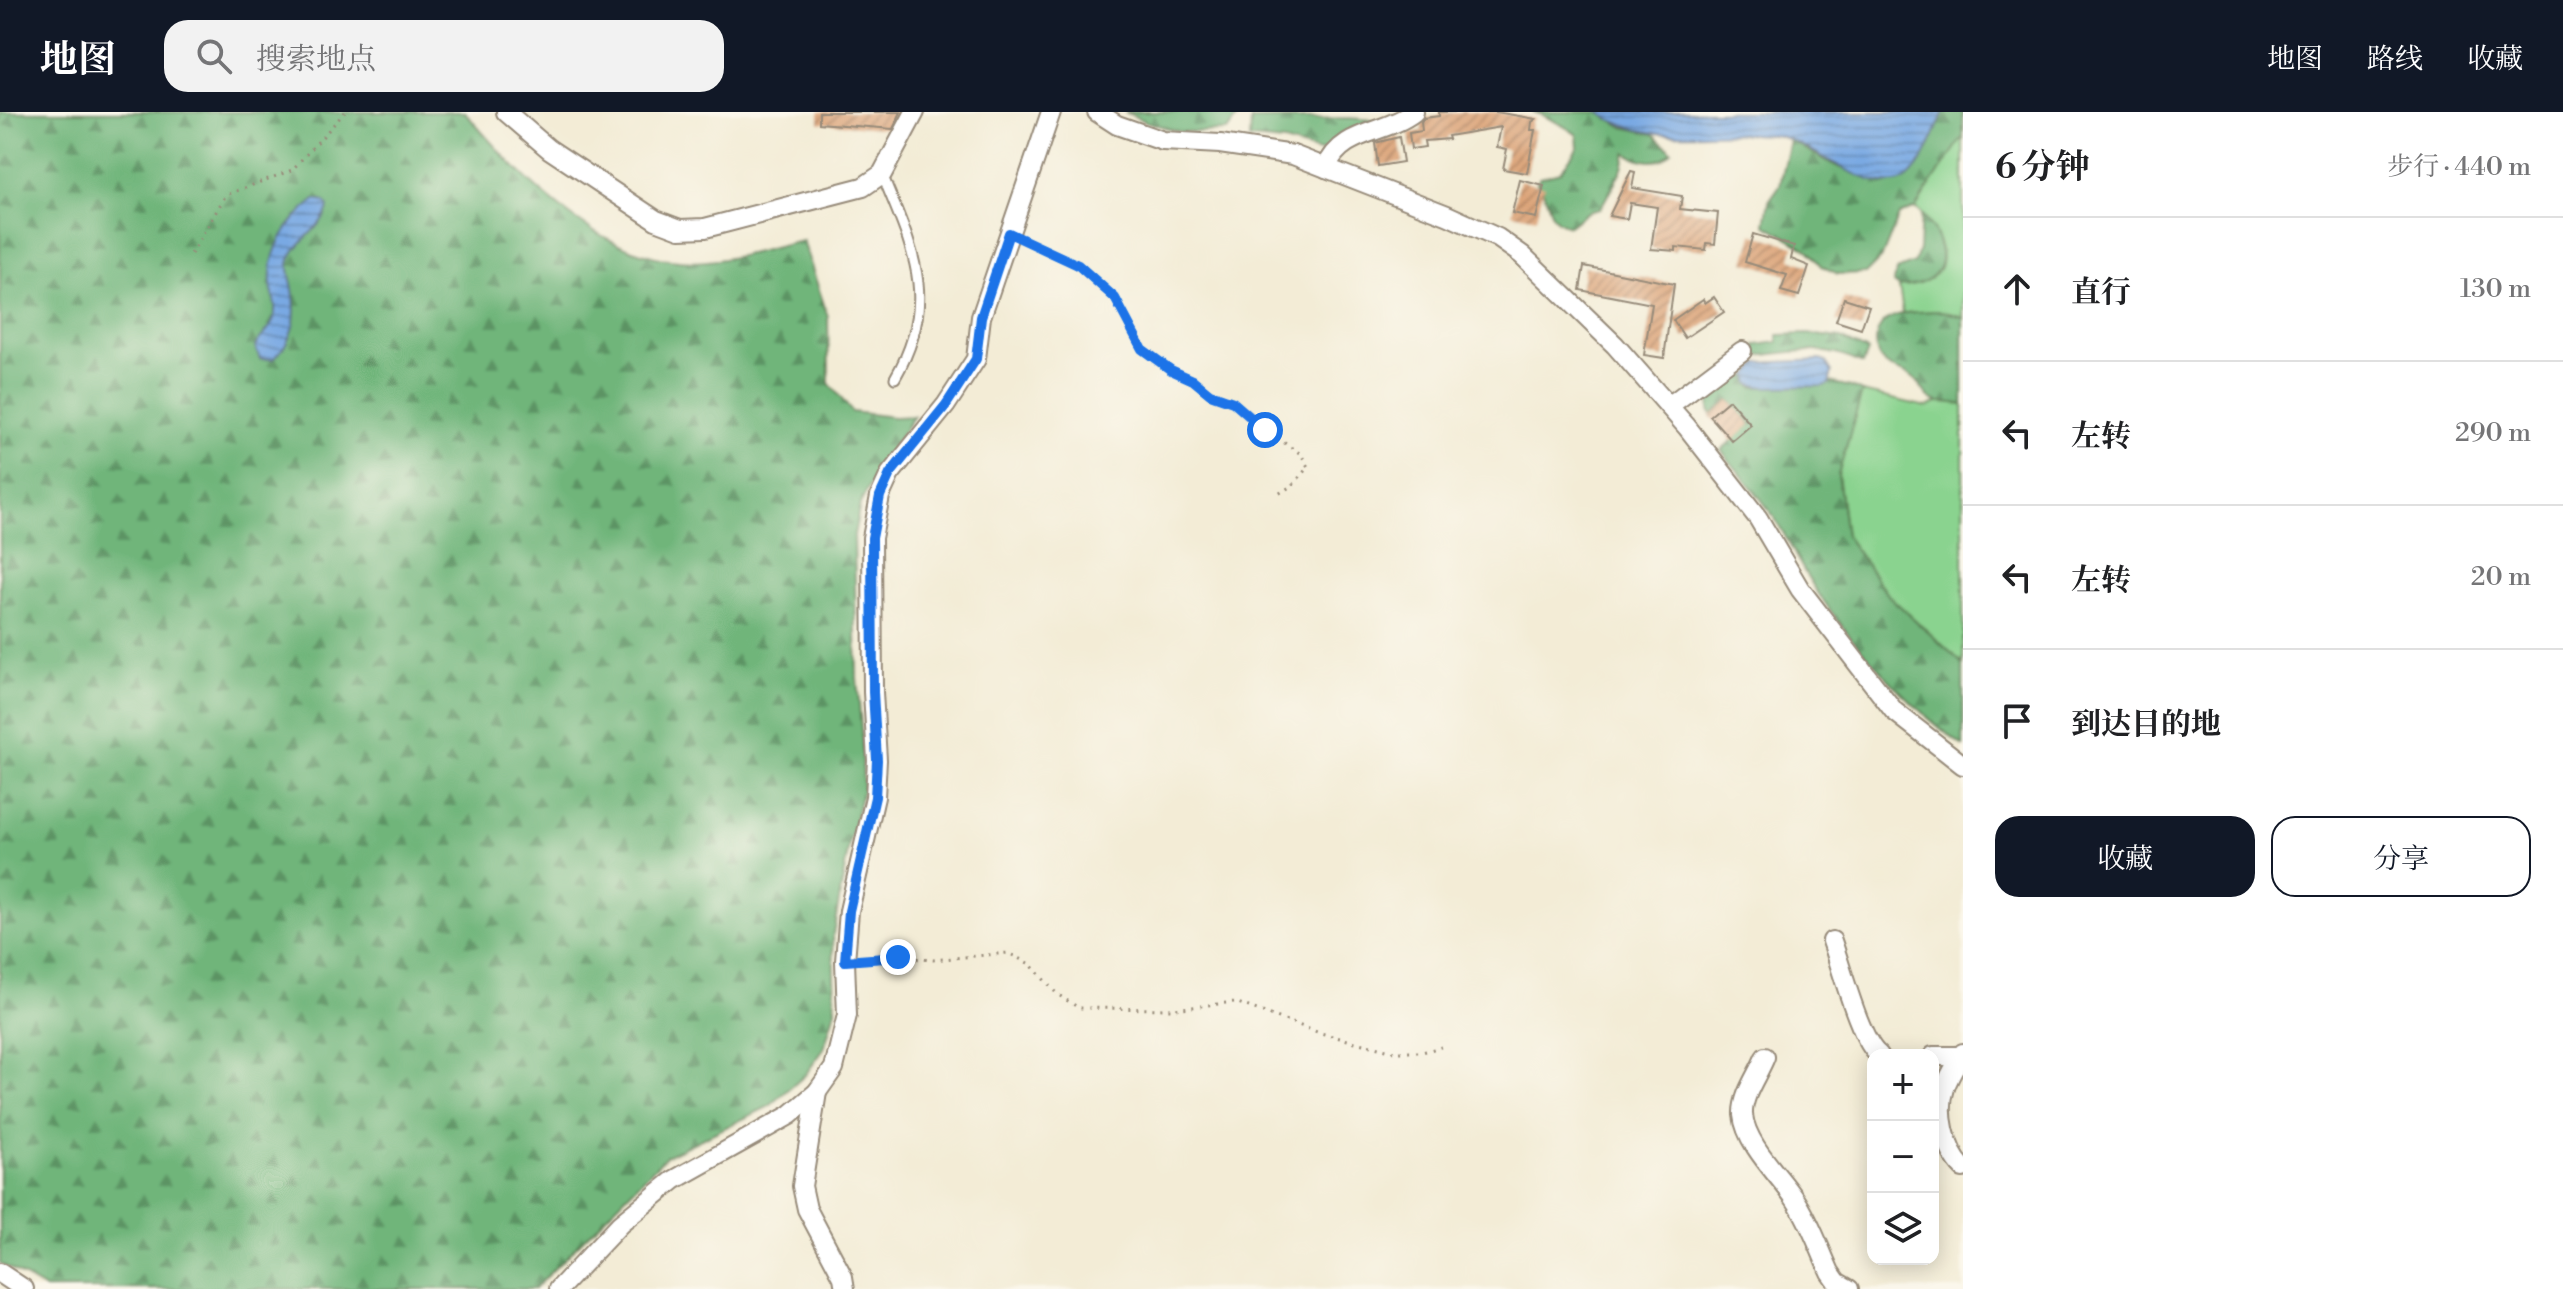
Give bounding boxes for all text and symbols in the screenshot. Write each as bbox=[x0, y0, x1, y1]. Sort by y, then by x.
search box bbox=[164, 20, 724, 92]
icon: search bbox=[192, 34, 236, 78]
text: 地图 bbox=[40, 37, 116, 84]
text: 搜索地点 bbox=[256, 41, 376, 79]
text: 地图 bbox=[2267, 42, 2323, 77]
text: 路线 bbox=[2367, 42, 2423, 77]
text: 收藏 bbox=[2467, 42, 2523, 77]
text: 6 分钟 bbox=[1995, 147, 2090, 189]
text: 步行 · 440 m bbox=[2387, 151, 2531, 183]
icon: ahead bbox=[1995, 267, 2039, 311]
text: 130 m bbox=[2460, 273, 2531, 305]
text: 直行 bbox=[2071, 274, 2131, 312]
icon: left bbox=[1995, 411, 2039, 455]
route start bbox=[1247, 412, 1283, 448]
text: 290 m bbox=[2455, 417, 2531, 449]
text: 左转 bbox=[2071, 418, 2131, 456]
icon: left bbox=[1995, 555, 2039, 599]
text: 20 m bbox=[2471, 561, 2531, 593]
text: 左转 bbox=[2071, 562, 2131, 600]
icon: arrive bbox=[1995, 699, 2039, 743]
text: 到达目的地 bbox=[2071, 706, 2221, 744]
button: 收藏 bbox=[1995, 816, 2255, 897]
button: 分享 bbox=[2271, 816, 2531, 897]
route end bbox=[880, 939, 916, 975]
map controls bbox=[1867, 1049, 1939, 1265]
button: + bbox=[1867, 1049, 1939, 1121]
button: − bbox=[1867, 1121, 1939, 1193]
button: layers bbox=[1867, 1193, 1939, 1265]

